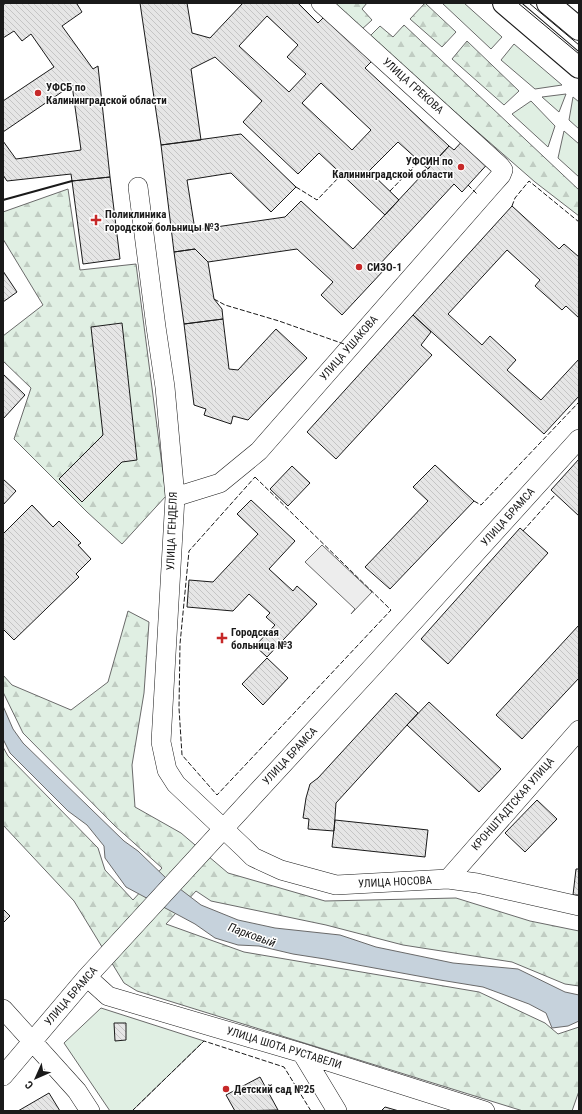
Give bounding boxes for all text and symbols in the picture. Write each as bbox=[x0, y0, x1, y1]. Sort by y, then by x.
street label: УЛИЦА ГРЕКОВА bbox=[380, 55, 447, 117]
place label: УФСБ по Калининградской области bbox=[46, 81, 167, 107]
marker: УФСБ по Калининградской области bbox=[33, 88, 43, 98]
place label: УФСИН по Калининградской области bbox=[332, 155, 454, 181]
marker: УФСИН по Калининградской области bbox=[456, 162, 466, 172]
place label: Поликлиника городской больницы №3 bbox=[105, 208, 220, 234]
marker: Поликлиника городской больницы №3 bbox=[90, 214, 102, 226]
place label: СИЗО-1 bbox=[367, 261, 402, 274]
marker: СИЗО-1 bbox=[354, 262, 364, 272]
street label: УЛИЦА УШАКОВА bbox=[317, 312, 381, 383]
street label: УЛИЦА БРАМСА bbox=[478, 485, 538, 549]
street label: УЛИЦА ГЕНДЕЛЯ bbox=[164, 491, 180, 571]
place label: Городская больница №3 bbox=[231, 626, 293, 652]
marker: Городская больница №3 bbox=[216, 632, 228, 644]
street label: УЛИЦА БРАМСА bbox=[260, 724, 320, 787]
street label: КРОНШТАДТСКАЯ УЛИЦА bbox=[469, 754, 557, 853]
street label: УЛИЦА НОСОВА bbox=[358, 874, 433, 890]
water label: Парковый bbox=[226, 920, 278, 950]
street label: УЛИЦА БРАМСА bbox=[42, 963, 101, 1028]
street label: УЛИЦА ШОТА РУСТАВЕЛИ bbox=[225, 1024, 343, 1072]
north arrow bbox=[16, 1058, 56, 1098]
text: С bbox=[22, 1078, 36, 1092]
place label: Детский сад №25 bbox=[234, 1083, 315, 1096]
marker: Детский сад №25 bbox=[221, 1084, 231, 1094]

